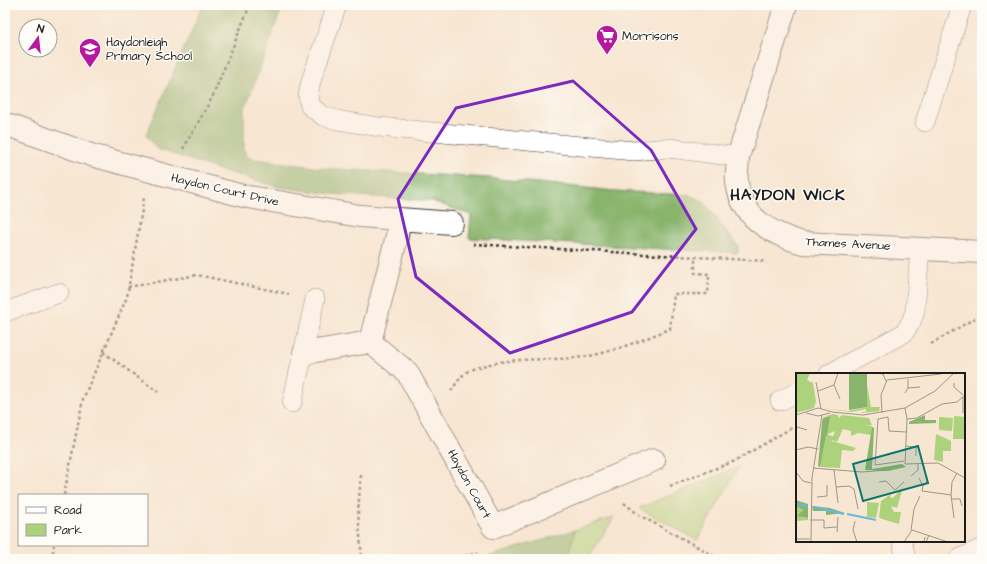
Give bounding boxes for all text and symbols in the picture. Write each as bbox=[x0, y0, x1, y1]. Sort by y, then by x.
north arrow bbox=[18, 18, 58, 58]
text: N bbox=[35, 21, 46, 37]
supermarket icon: Morrisons bbox=[594, 23, 620, 56]
place label: Morrisons bbox=[622, 28, 679, 45]
place label: Haydonleigh Primary School bbox=[106, 34, 192, 66]
school or university icon: Haydonleigh Primary School bbox=[77, 36, 103, 69]
street label: Haydon Court Drive bbox=[169, 169, 281, 212]
district label: HAYDON WICK bbox=[730, 184, 846, 206]
street label: Thames Avenue bbox=[805, 233, 891, 255]
inset map bbox=[796, 373, 965, 542]
street label: Haydon Court bbox=[442, 446, 495, 522]
legend bbox=[18, 494, 148, 546]
text: Road bbox=[54, 502, 82, 519]
text: Park bbox=[54, 522, 82, 539]

